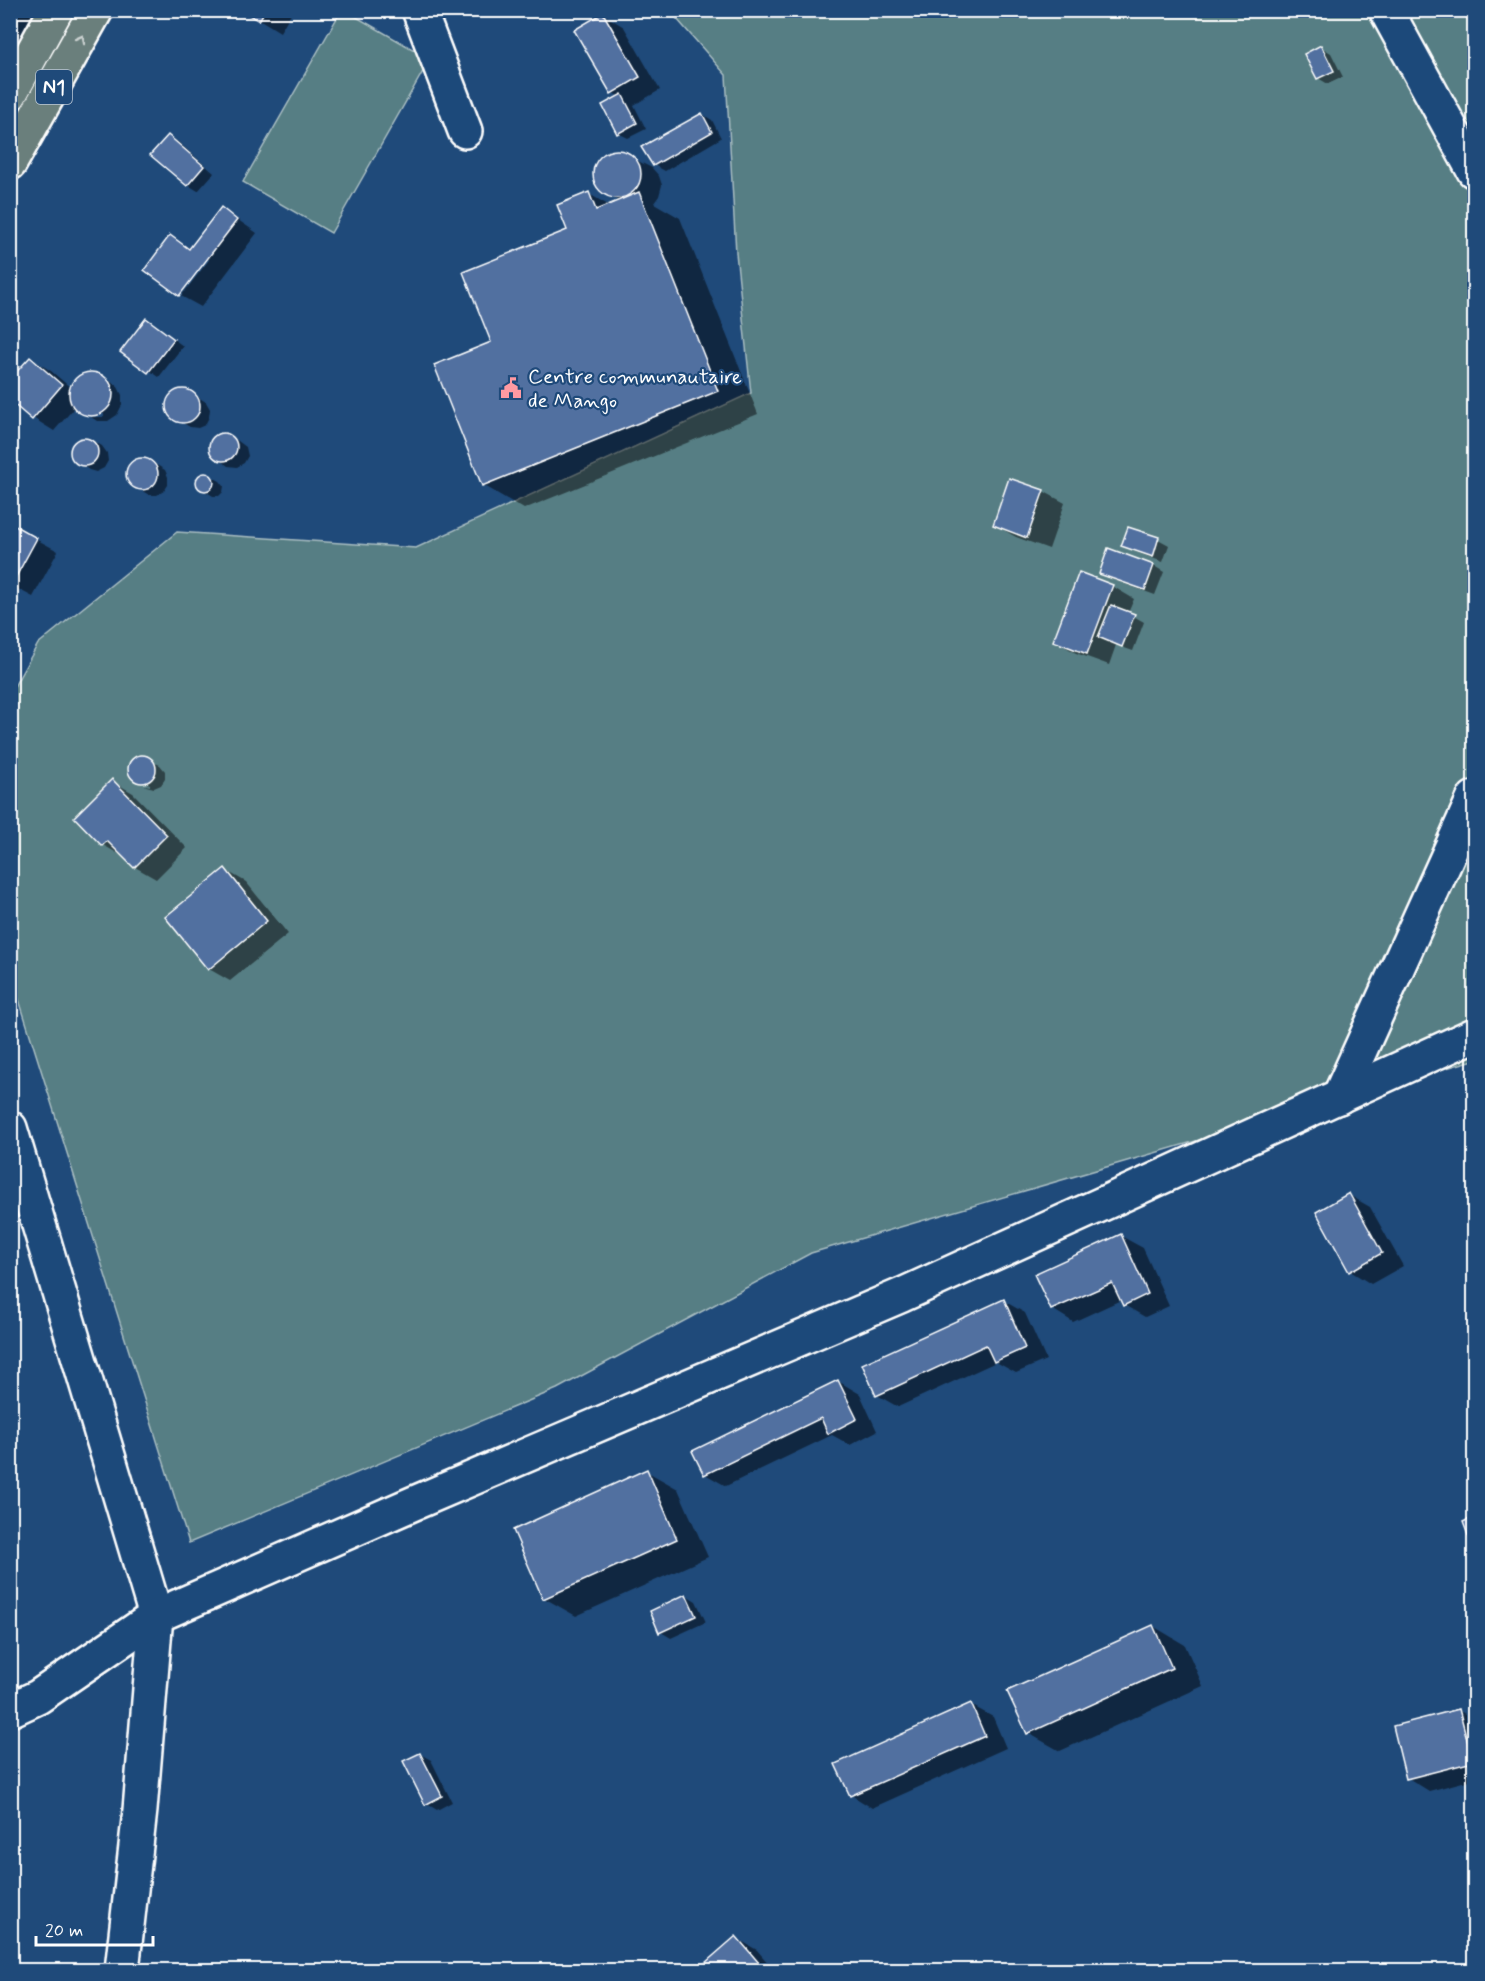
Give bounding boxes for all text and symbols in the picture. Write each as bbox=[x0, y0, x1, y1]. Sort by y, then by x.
one-way arrow bbox=[73, 35, 85, 45]
road number: N1 bbox=[36, 70, 72, 104]
place label: Centre communautaire de Mango bbox=[528, 363, 742, 415]
public building icon: Centre communautaire de Mango bbox=[499, 376, 523, 400]
scale bar bbox=[36, 1909, 153, 1947]
text: 20 m bbox=[45, 1919, 83, 1943]

